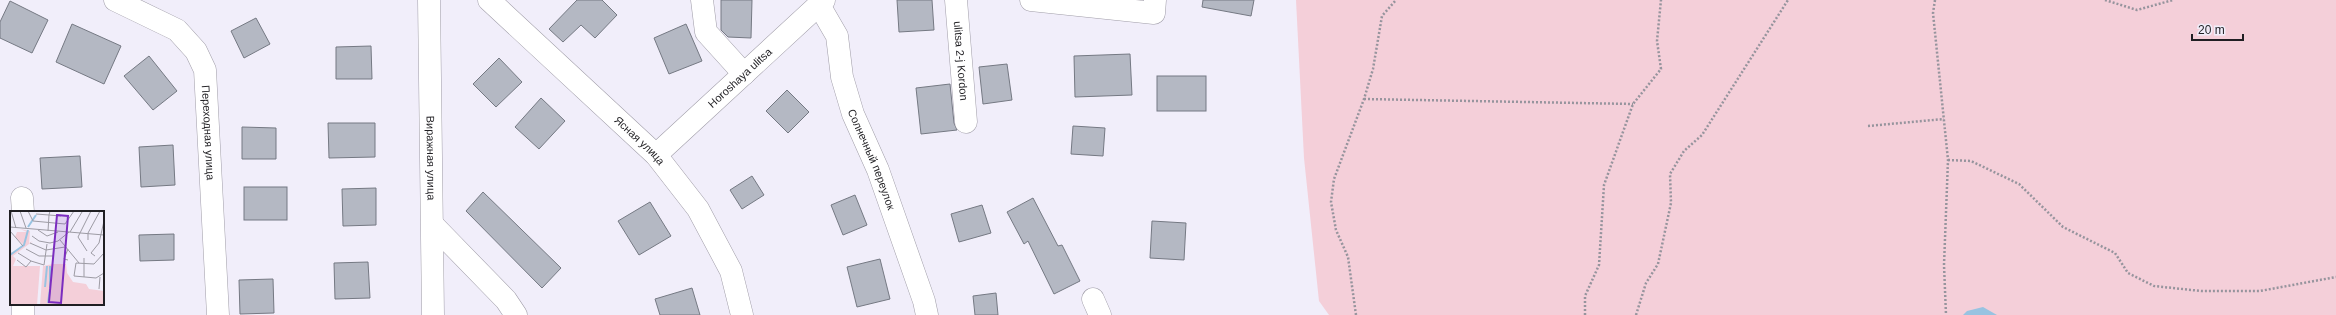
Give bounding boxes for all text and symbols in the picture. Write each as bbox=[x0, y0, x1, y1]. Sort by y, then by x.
scale bar bbox=[2192, 16, 2243, 42]
street label: ulitsa 2-j Kordon bbox=[952, 21, 970, 101]
text: 20 m bbox=[2198, 23, 2225, 37]
street label: Horoshaya ulitsa bbox=[706, 45, 775, 110]
street label: Переходная улица bbox=[200, 85, 217, 181]
street label: Солнечный переулок bbox=[846, 108, 898, 212]
street label: Ясная улица bbox=[612, 114, 668, 168]
street label: Виражная улица bbox=[424, 116, 438, 201]
inset map bbox=[10, 211, 104, 305]

